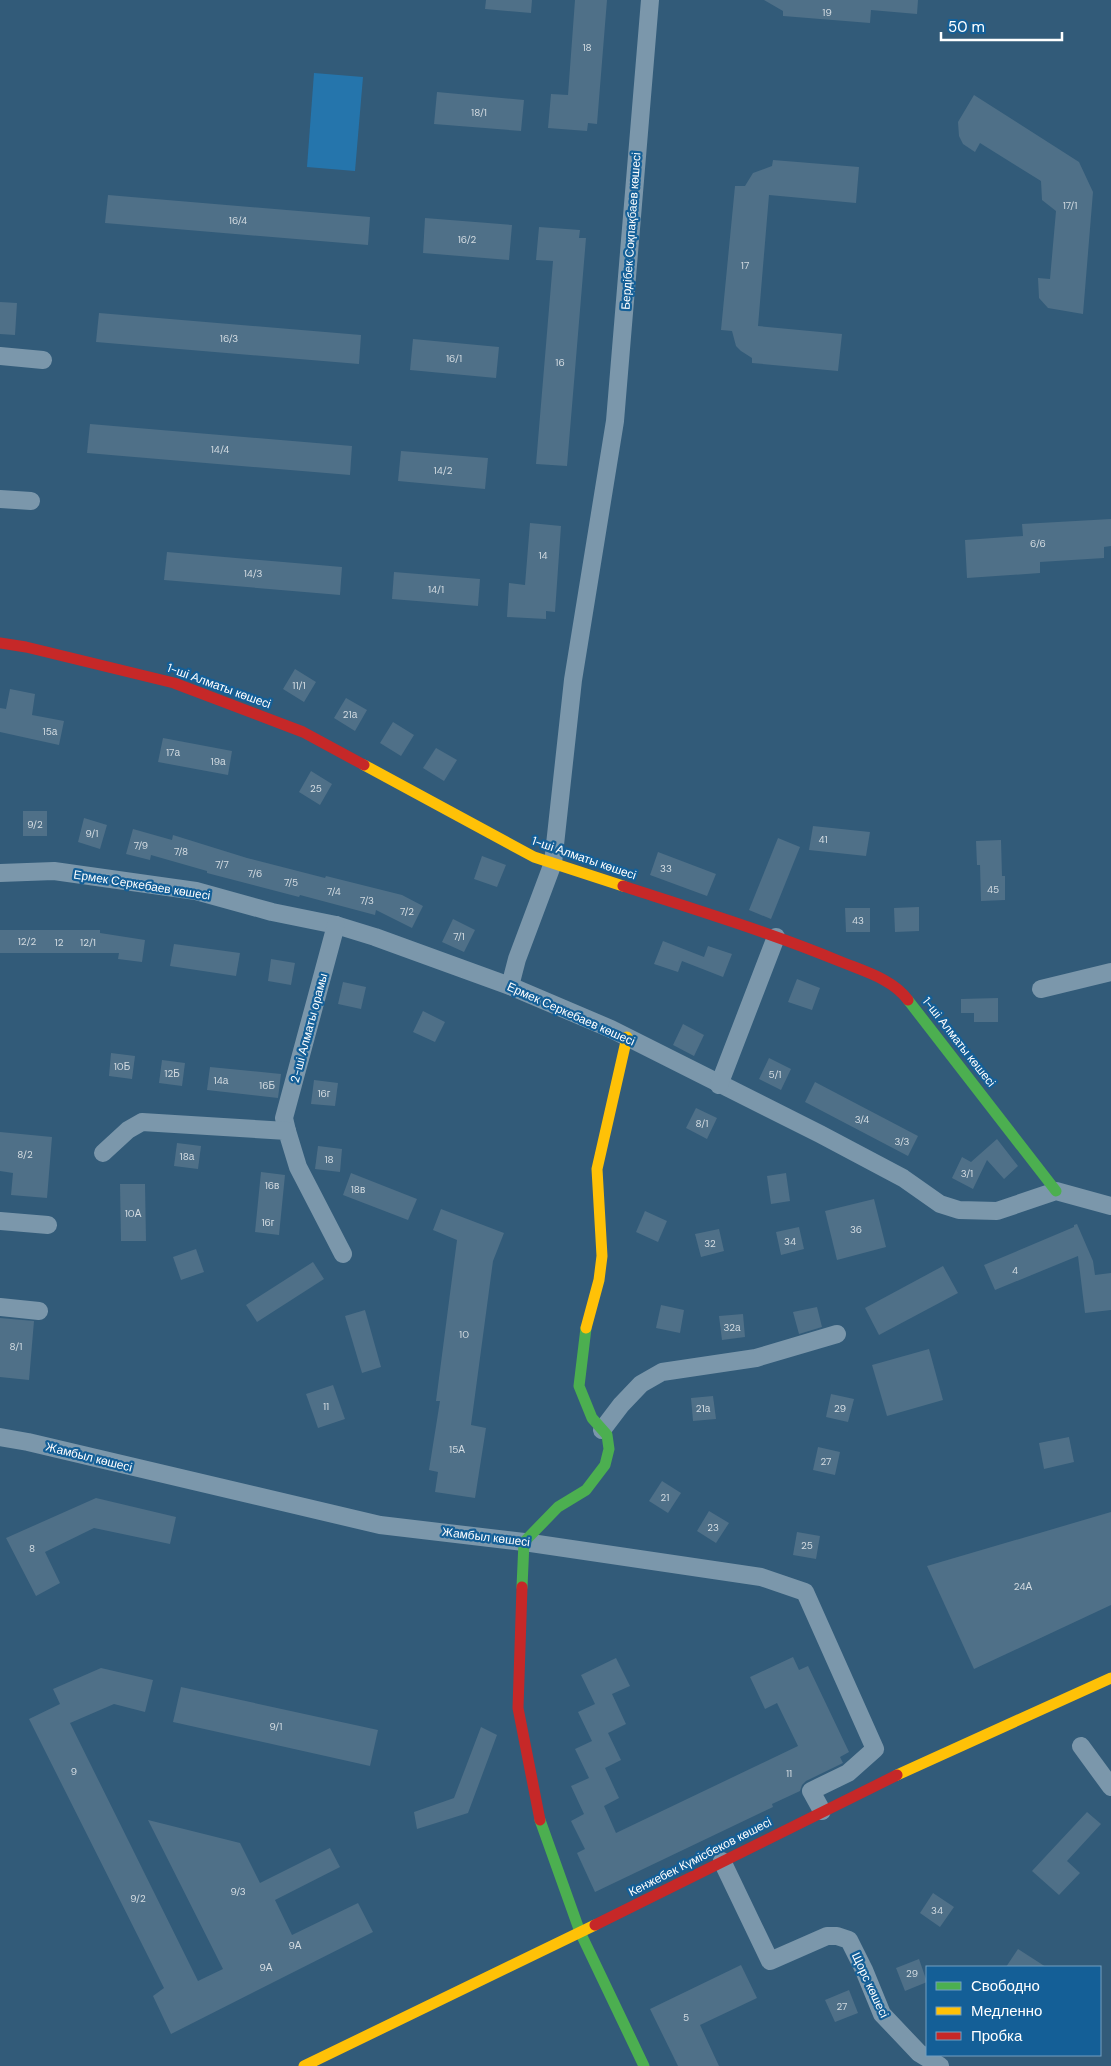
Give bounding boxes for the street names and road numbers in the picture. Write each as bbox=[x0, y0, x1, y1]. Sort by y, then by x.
street label: Бердібек Соқпақбаев көшесі bbox=[618, 152, 644, 310]
street label: 1-ші Алматы көшесі bbox=[165, 660, 273, 712]
street label: 1-ші Алматы көшесі bbox=[530, 833, 638, 883]
street label: Ермек Серкебаев көшесі bbox=[72, 866, 212, 904]
street label: 2-ші Алматы орамы bbox=[287, 971, 331, 1085]
street label: Ермек Серкебаев көшесі bbox=[505, 979, 637, 1049]
street label: 1-ші Алматы көшесі bbox=[919, 994, 999, 1090]
street label: Жамбыл көшесі bbox=[44, 1439, 134, 1475]
street label: Жамбыл көшесі bbox=[441, 1524, 531, 1550]
street label: Кенжебек Күмісбеков көшесі bbox=[626, 1814, 774, 1900]
street label: Щорс көшесі bbox=[848, 1950, 892, 2020]

